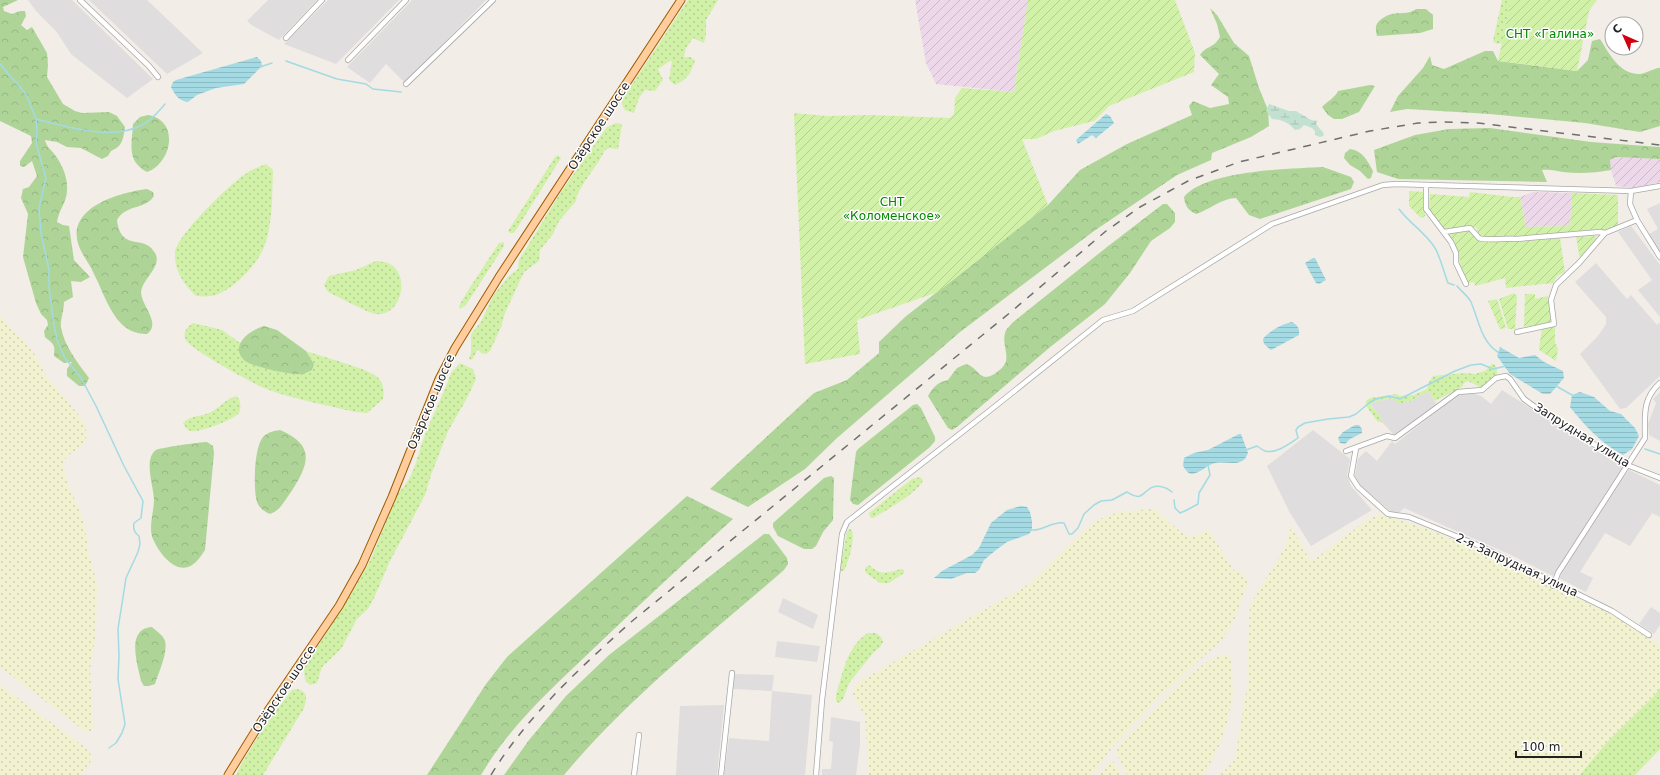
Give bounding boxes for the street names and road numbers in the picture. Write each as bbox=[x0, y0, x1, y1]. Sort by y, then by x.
street label: Озёрское шоссе bbox=[565, 79, 633, 173]
street label: Озёрское шоссе bbox=[405, 352, 457, 452]
street label: Запрудная улица bbox=[1532, 400, 1632, 470]
street label: 2-я Запрудная улица bbox=[1454, 531, 1580, 599]
street label: Озёрское шоссе bbox=[250, 643, 318, 735]

